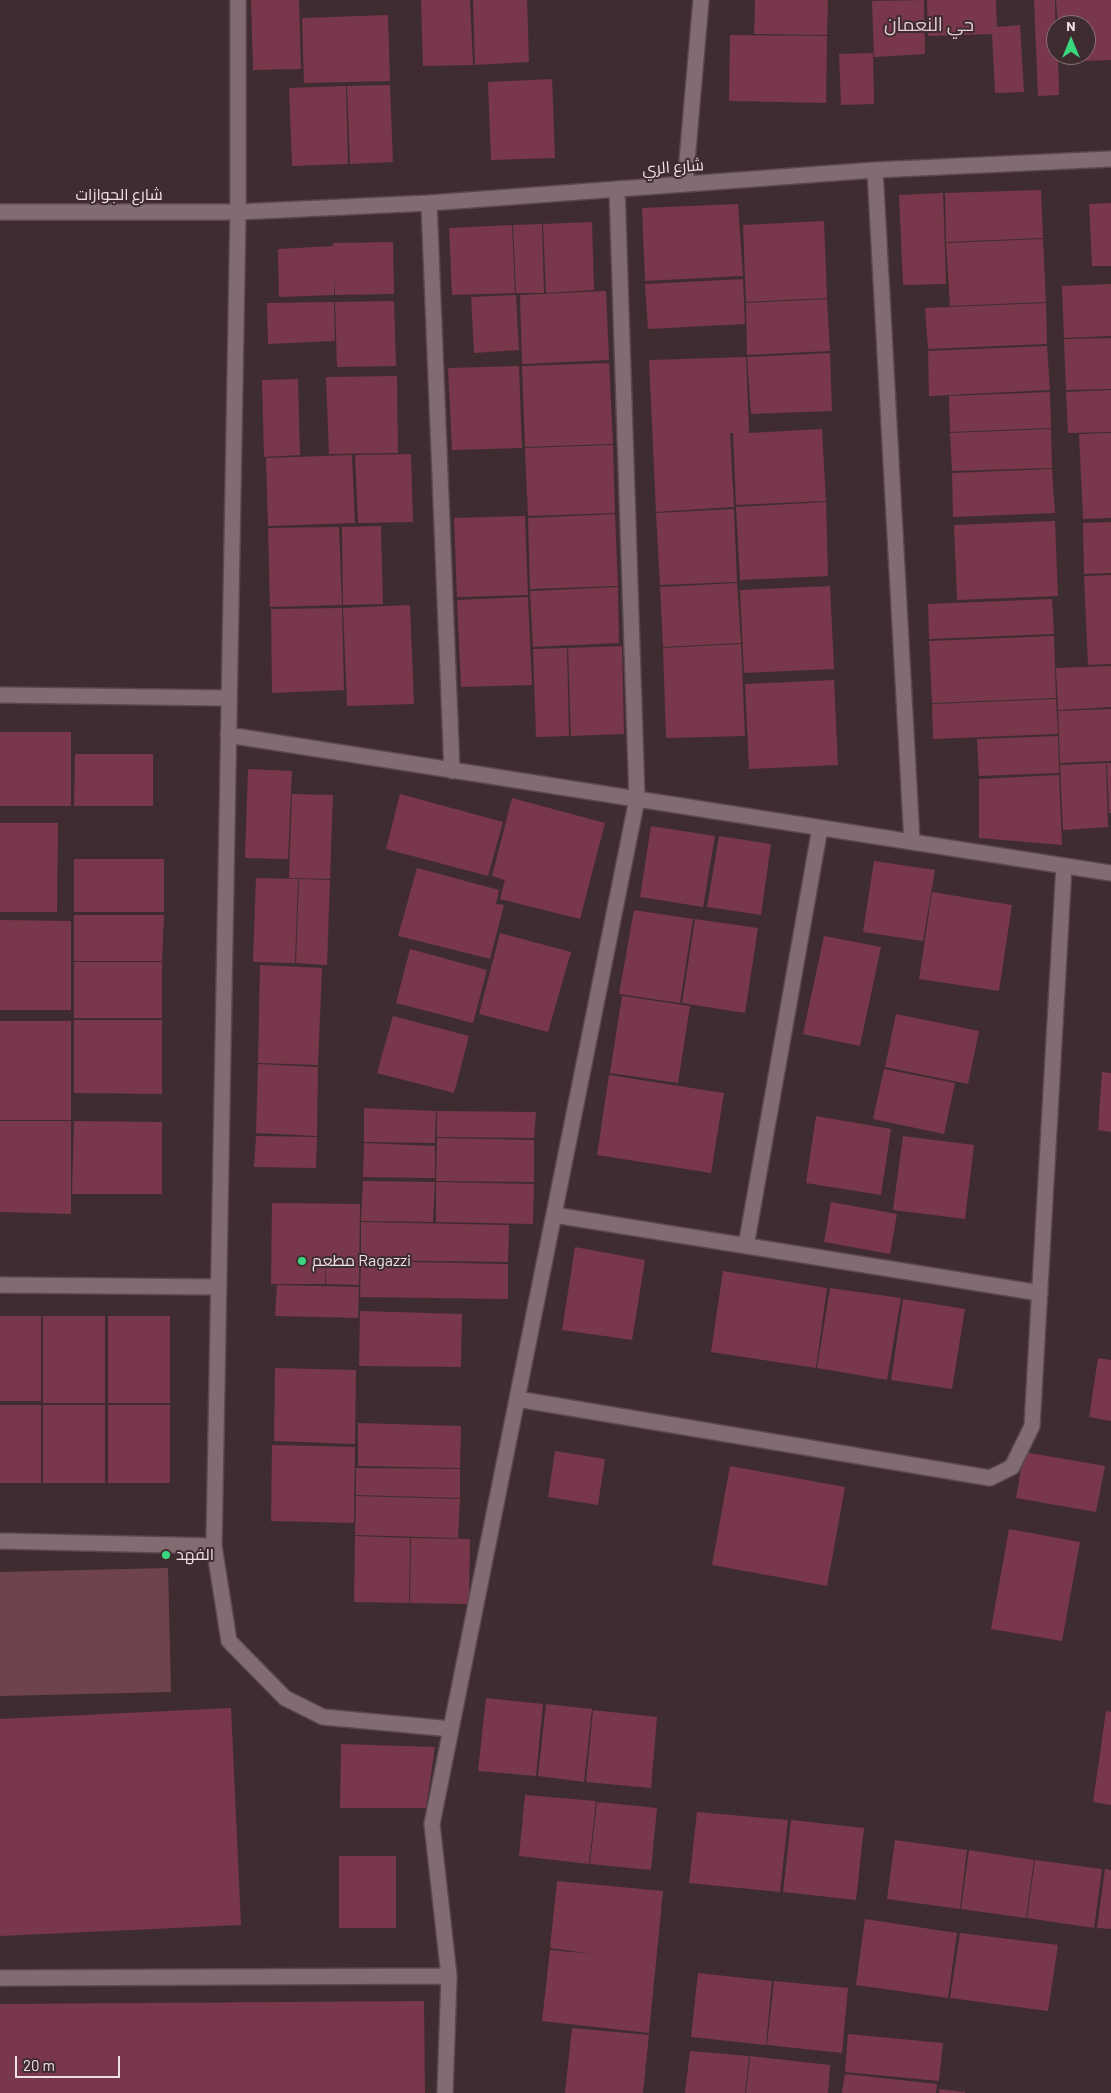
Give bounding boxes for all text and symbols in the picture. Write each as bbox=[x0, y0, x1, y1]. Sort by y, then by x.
district label: حي النعمان bbox=[884, 14, 974, 36]
north arrow bbox=[1046, 15, 1096, 65]
text: N bbox=[1066, 17, 1076, 34]
street label: شارع الري bbox=[641, 155, 705, 179]
street label: شارع الجوازات bbox=[75, 185, 163, 205]
place label: مطعم Ragazzi bbox=[312, 1251, 411, 1271]
marker: مطعم Ragazzi bbox=[296, 1255, 308, 1267]
place label: الفهد bbox=[176, 1545, 214, 1565]
marker: الفهد bbox=[160, 1549, 172, 1561]
scale bar bbox=[18, 2046, 122, 2078]
text: 20 m bbox=[23, 2056, 55, 2074]

